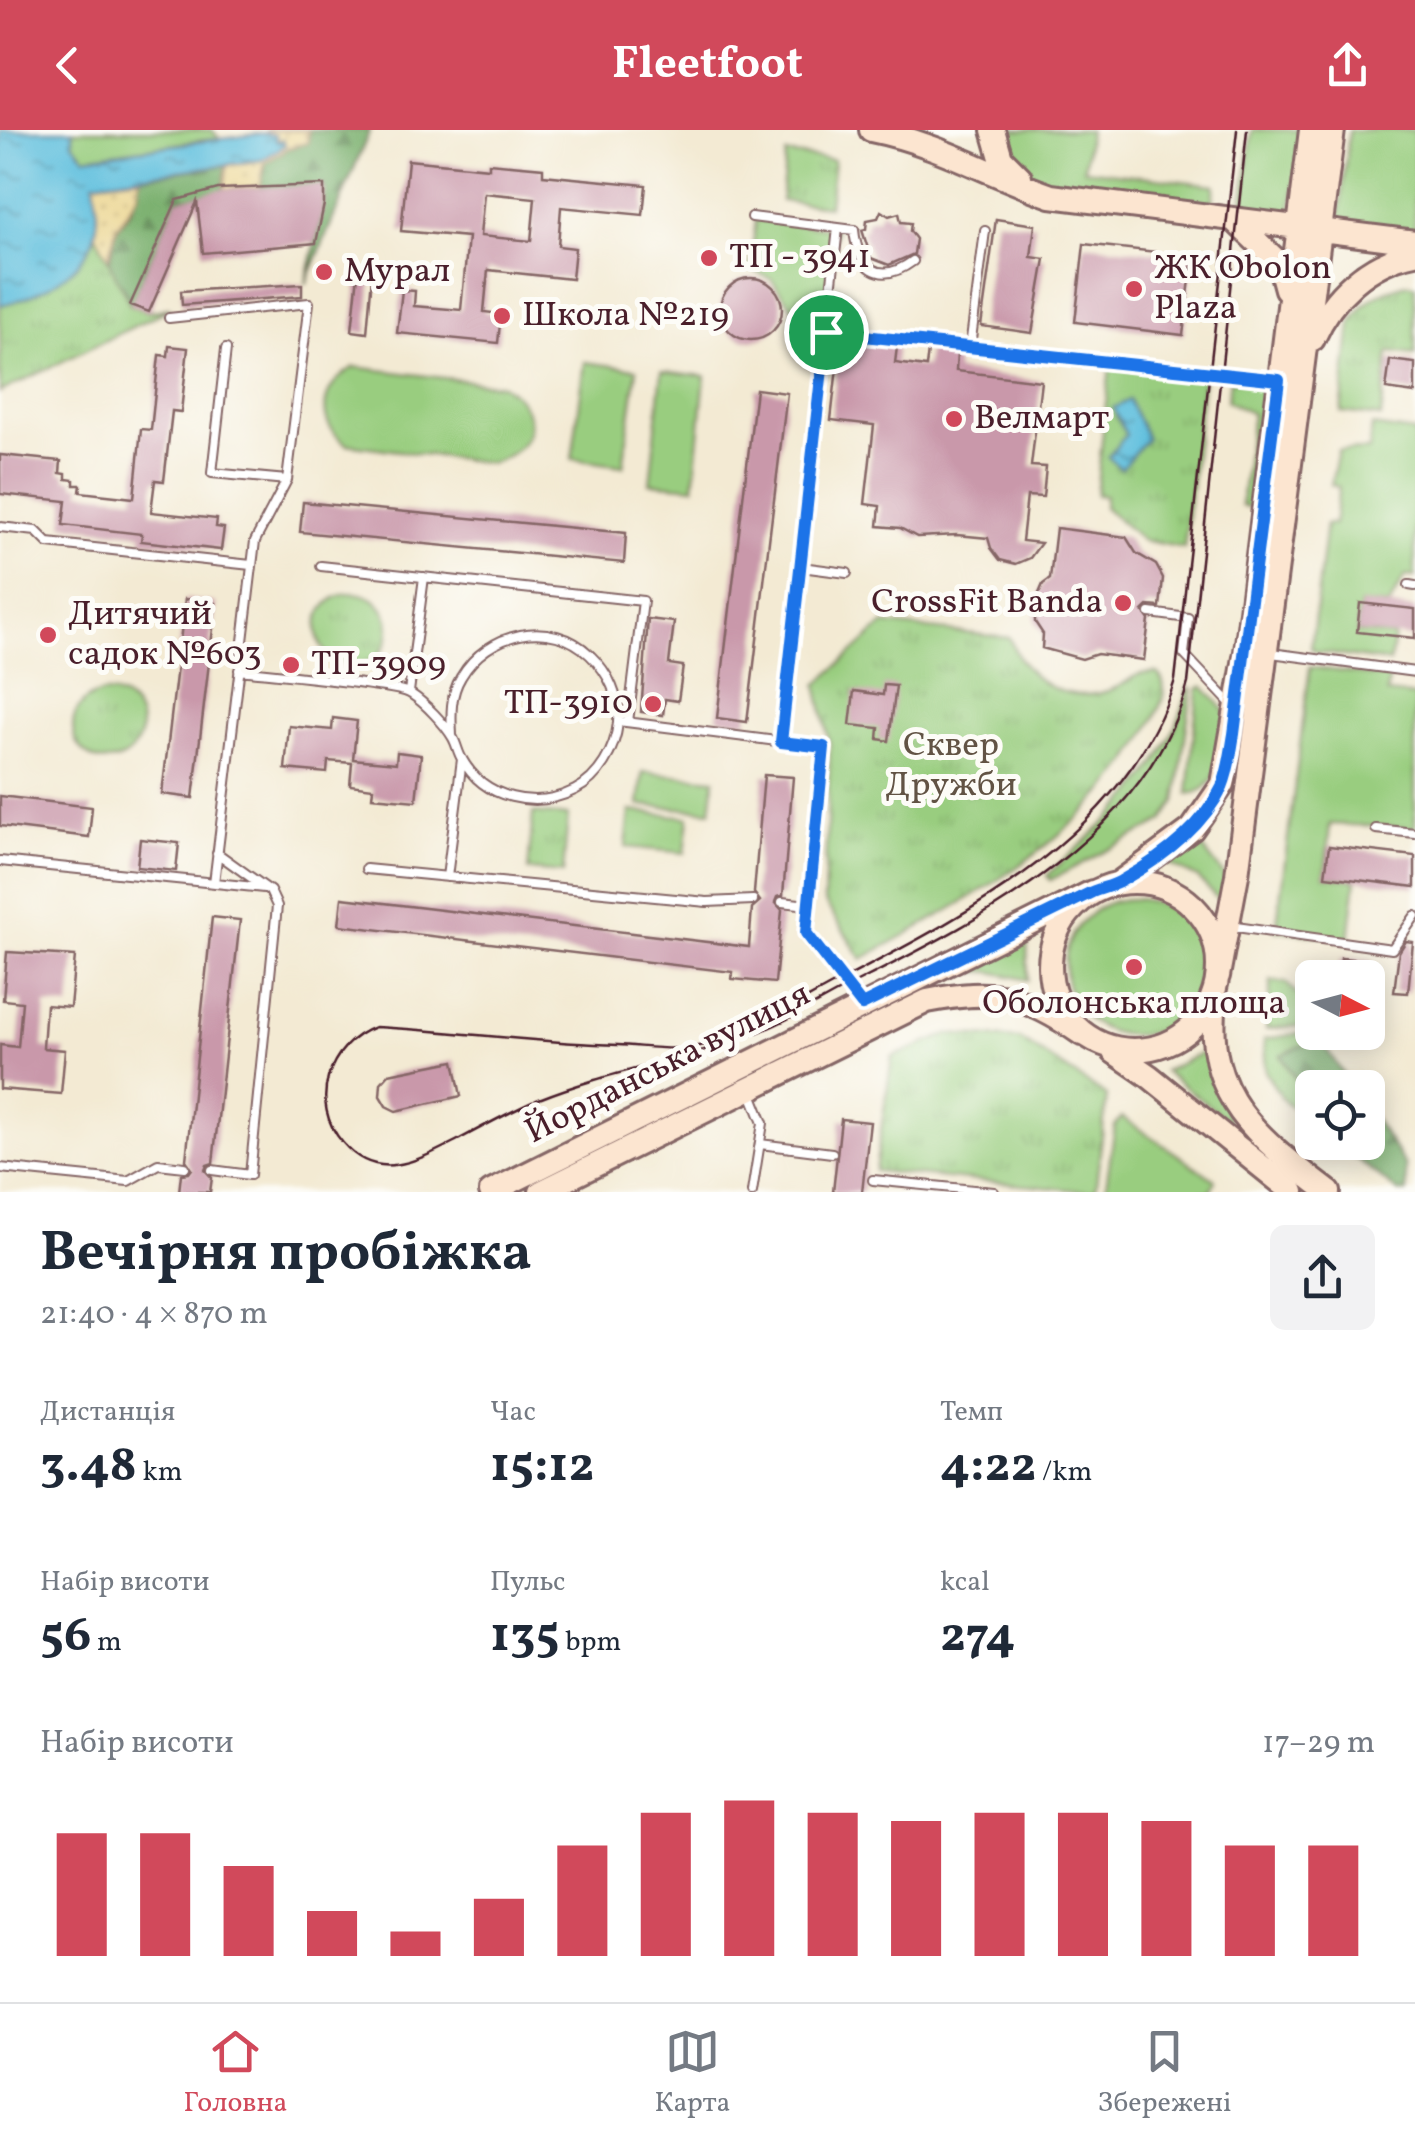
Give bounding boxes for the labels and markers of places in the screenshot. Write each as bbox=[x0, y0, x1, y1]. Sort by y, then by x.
place label: ТП - 3941 bbox=[729, 234, 871, 282]
place label: ЖК Obolon Plaza bbox=[1154, 245, 1332, 333]
marker: ТП - 3941 bbox=[698, 247, 720, 269]
place label: Мурал bbox=[344, 248, 450, 296]
marker: Мурал bbox=[313, 261, 335, 283]
marker: ЖК Obolon Plaza bbox=[1123, 278, 1145, 300]
pin bbox=[784, 290, 869, 375]
place label: Школа №219 bbox=[522, 292, 729, 340]
marker: Школа №219 bbox=[491, 305, 513, 327]
place label: Велмарт bbox=[974, 395, 1110, 443]
marker: Велмарт bbox=[943, 408, 965, 430]
place label: CrossFit Banda bbox=[871, 579, 1103, 627]
place label: Дитячий садок №603 bbox=[68, 591, 262, 679]
marker: CrossFit Banda bbox=[1112, 592, 1134, 614]
marker: Дитячий садок №603 bbox=[37, 624, 59, 646]
place label: ТП-3909 bbox=[311, 641, 446, 689]
marker: ТП-3909 bbox=[280, 654, 302, 676]
place label: ТП-3910 bbox=[504, 680, 633, 728]
marker: ТП-3910 bbox=[642, 693, 664, 715]
marker: Оболонська площа bbox=[1123, 956, 1145, 978]
place label: Оболонська площа bbox=[982, 980, 1286, 1028]

